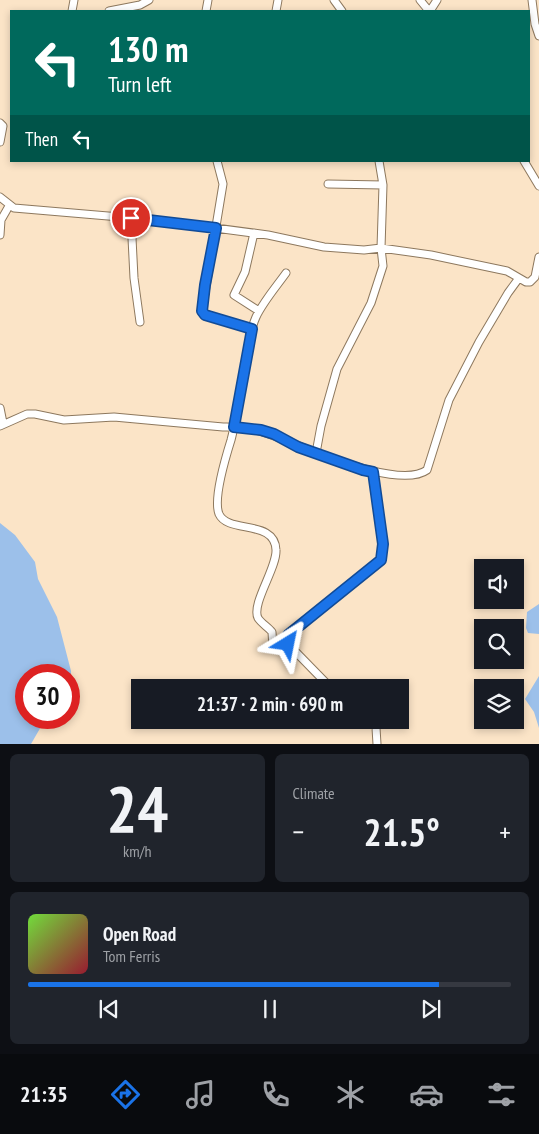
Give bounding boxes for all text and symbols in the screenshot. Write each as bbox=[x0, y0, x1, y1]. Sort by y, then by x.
text: 130 m bbox=[108, 26, 189, 72]
icon: left bbox=[25, 30, 90, 95]
text: Turn left bbox=[108, 70, 172, 98]
icon: left bbox=[68, 125, 96, 153]
text: Then bbox=[25, 127, 58, 151]
pin bbox=[110, 197, 152, 239]
icon: arrive bbox=[117, 204, 145, 232]
map controls bbox=[474, 559, 524, 729]
button: sound bbox=[474, 559, 524, 609]
position arrow bbox=[261, 617, 313, 669]
button: search bbox=[474, 619, 524, 669]
speed limit sign: 30 bbox=[15, 664, 80, 729]
button: layers bbox=[474, 679, 524, 729]
text: 21:37 · 2 min · 690 m bbox=[197, 692, 343, 716]
text: 24 bbox=[106, 766, 168, 850]
text: Climate bbox=[293, 783, 335, 803]
text: 21.5° bbox=[364, 807, 440, 856]
text: − bbox=[293, 813, 304, 850]
text: + bbox=[499, 813, 511, 850]
text: km/h bbox=[123, 841, 151, 861]
text: Open Road bbox=[103, 922, 176, 946]
text: Tom Ferris bbox=[103, 946, 160, 966]
icon: previous bbox=[95, 995, 123, 1023]
icon: pause bbox=[256, 995, 284, 1023]
icon: next bbox=[417, 995, 445, 1023]
icon: directions bbox=[108, 1077, 143, 1112]
icon: music bbox=[183, 1077, 218, 1112]
icon: phone bbox=[258, 1077, 293, 1112]
icon: climate bbox=[333, 1077, 368, 1112]
icon: car bbox=[409, 1077, 444, 1112]
icon: filters bbox=[484, 1077, 519, 1112]
text: 21:35 bbox=[20, 1080, 68, 1108]

